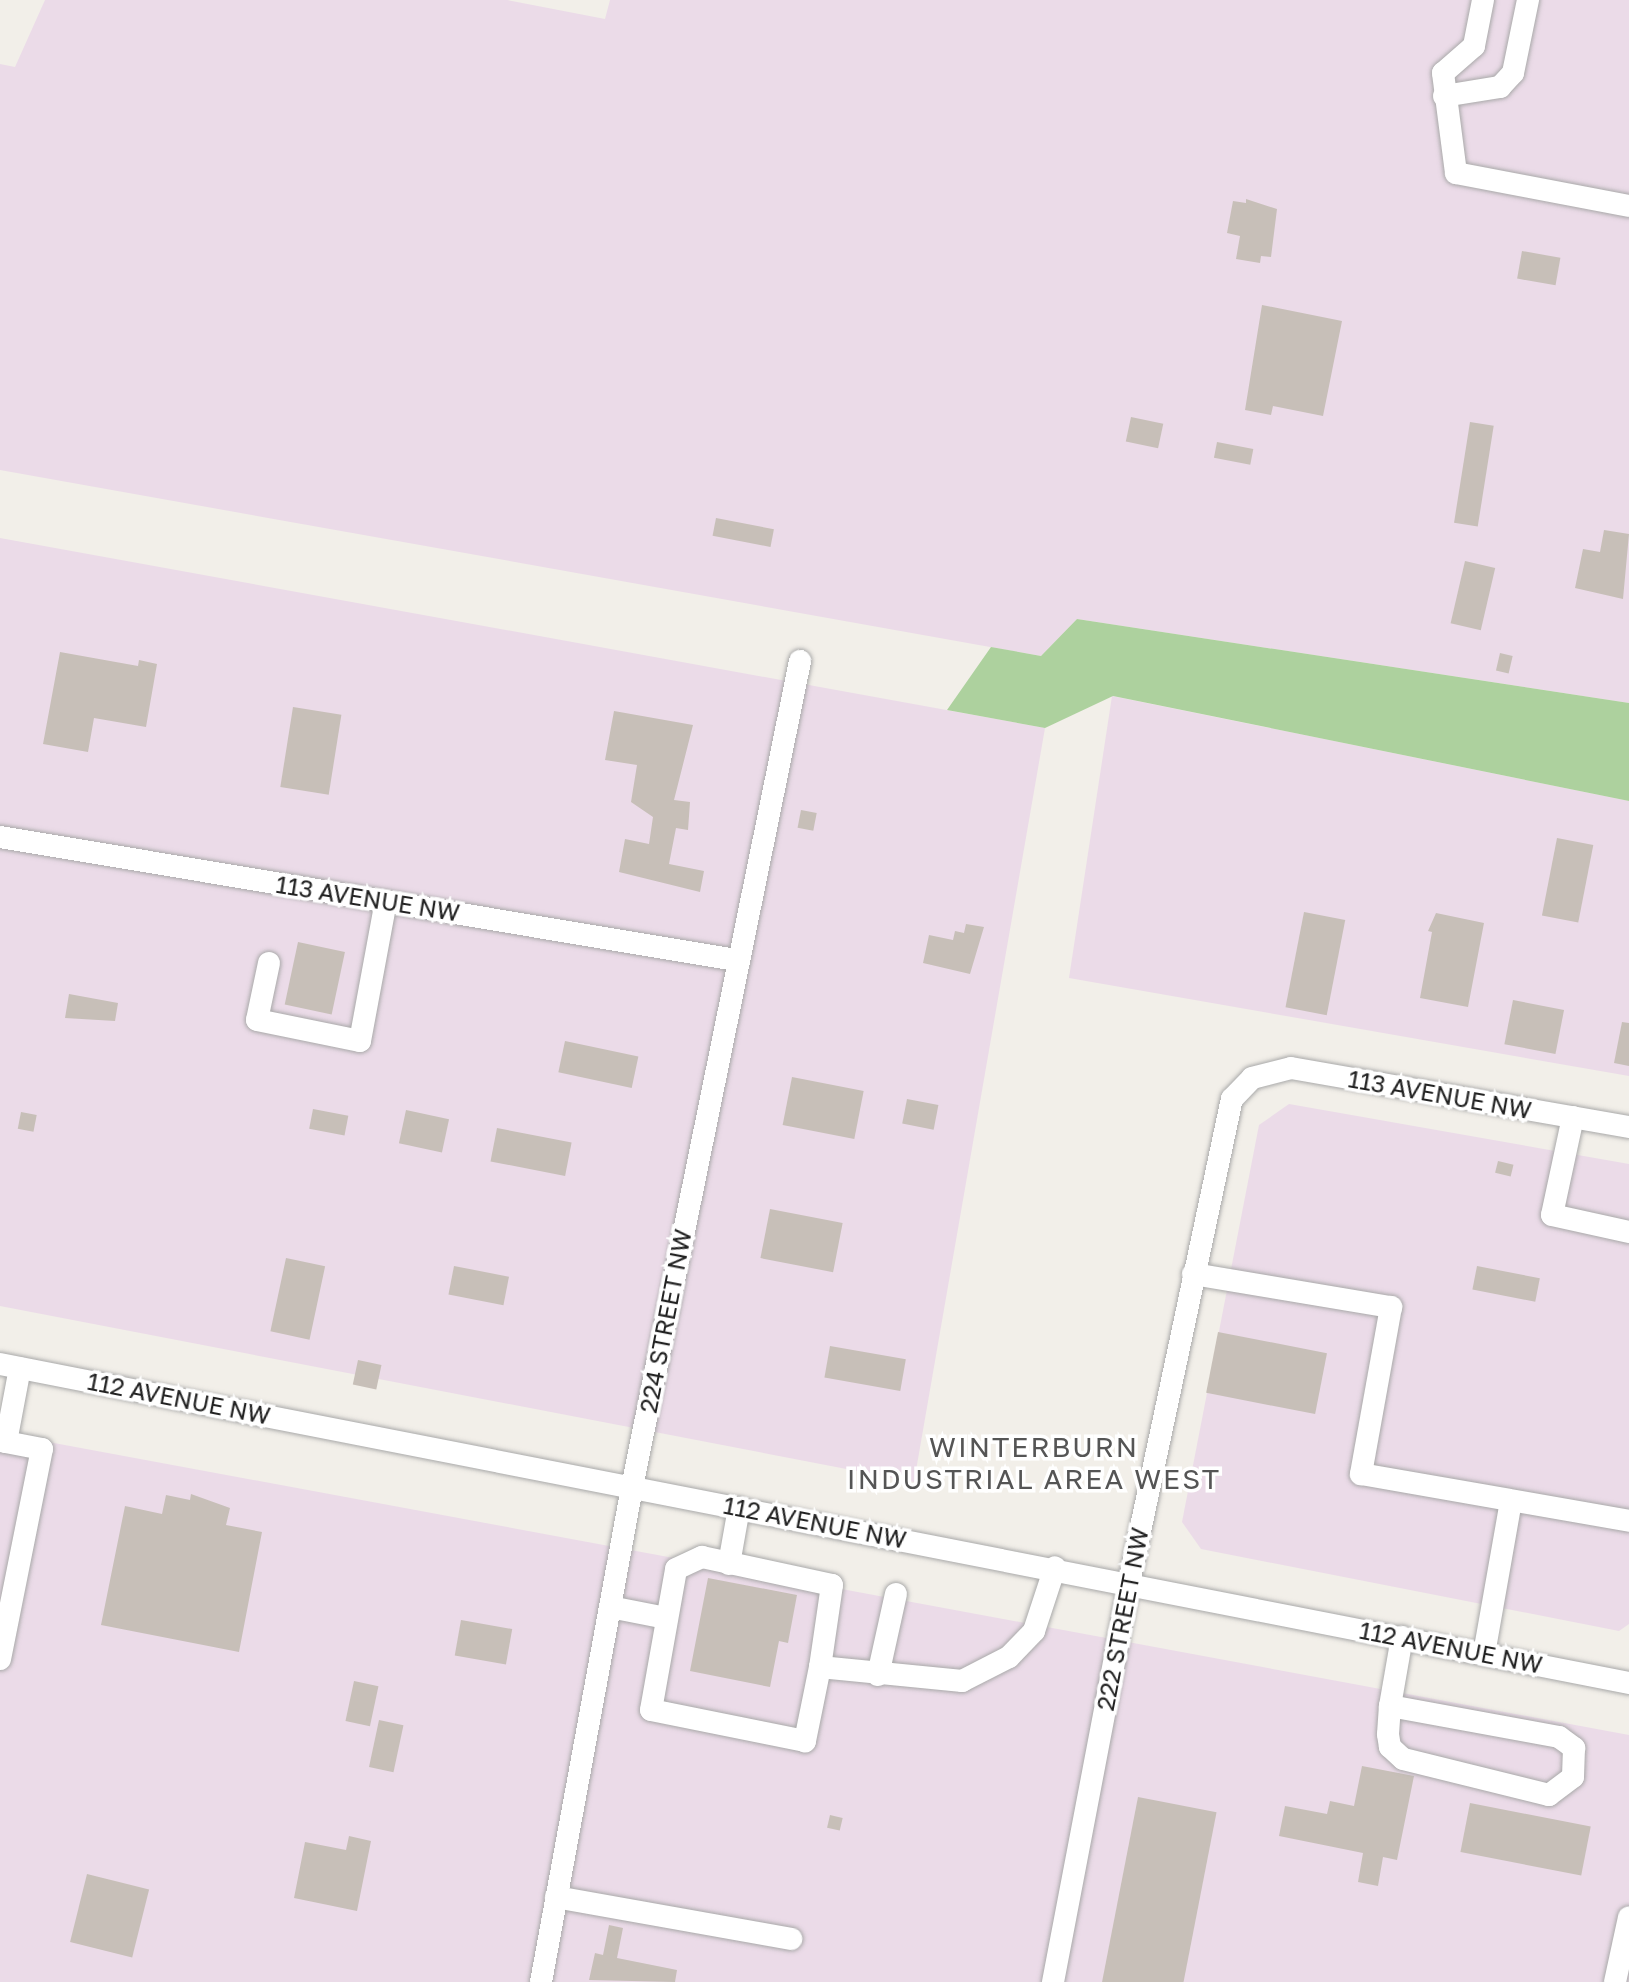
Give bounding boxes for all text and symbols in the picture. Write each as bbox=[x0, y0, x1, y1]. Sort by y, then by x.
street label: 113 AVENUE NW bbox=[274, 869, 462, 927]
street label: 113 AVENUE NW bbox=[1346, 1064, 1534, 1124]
street label: 224 STREET NW bbox=[633, 1227, 697, 1415]
street label: 112 AVENUE NW bbox=[85, 1366, 273, 1430]
district label: WINTERBURN INDUSTRIAL AREA WEST bbox=[847, 1430, 1221, 1496]
street label: 112 AVENUE NW bbox=[721, 1490, 909, 1554]
street label: 222 STREET NW bbox=[1090, 1525, 1154, 1713]
street label: 112 AVENUE NW bbox=[1357, 1615, 1545, 1679]

